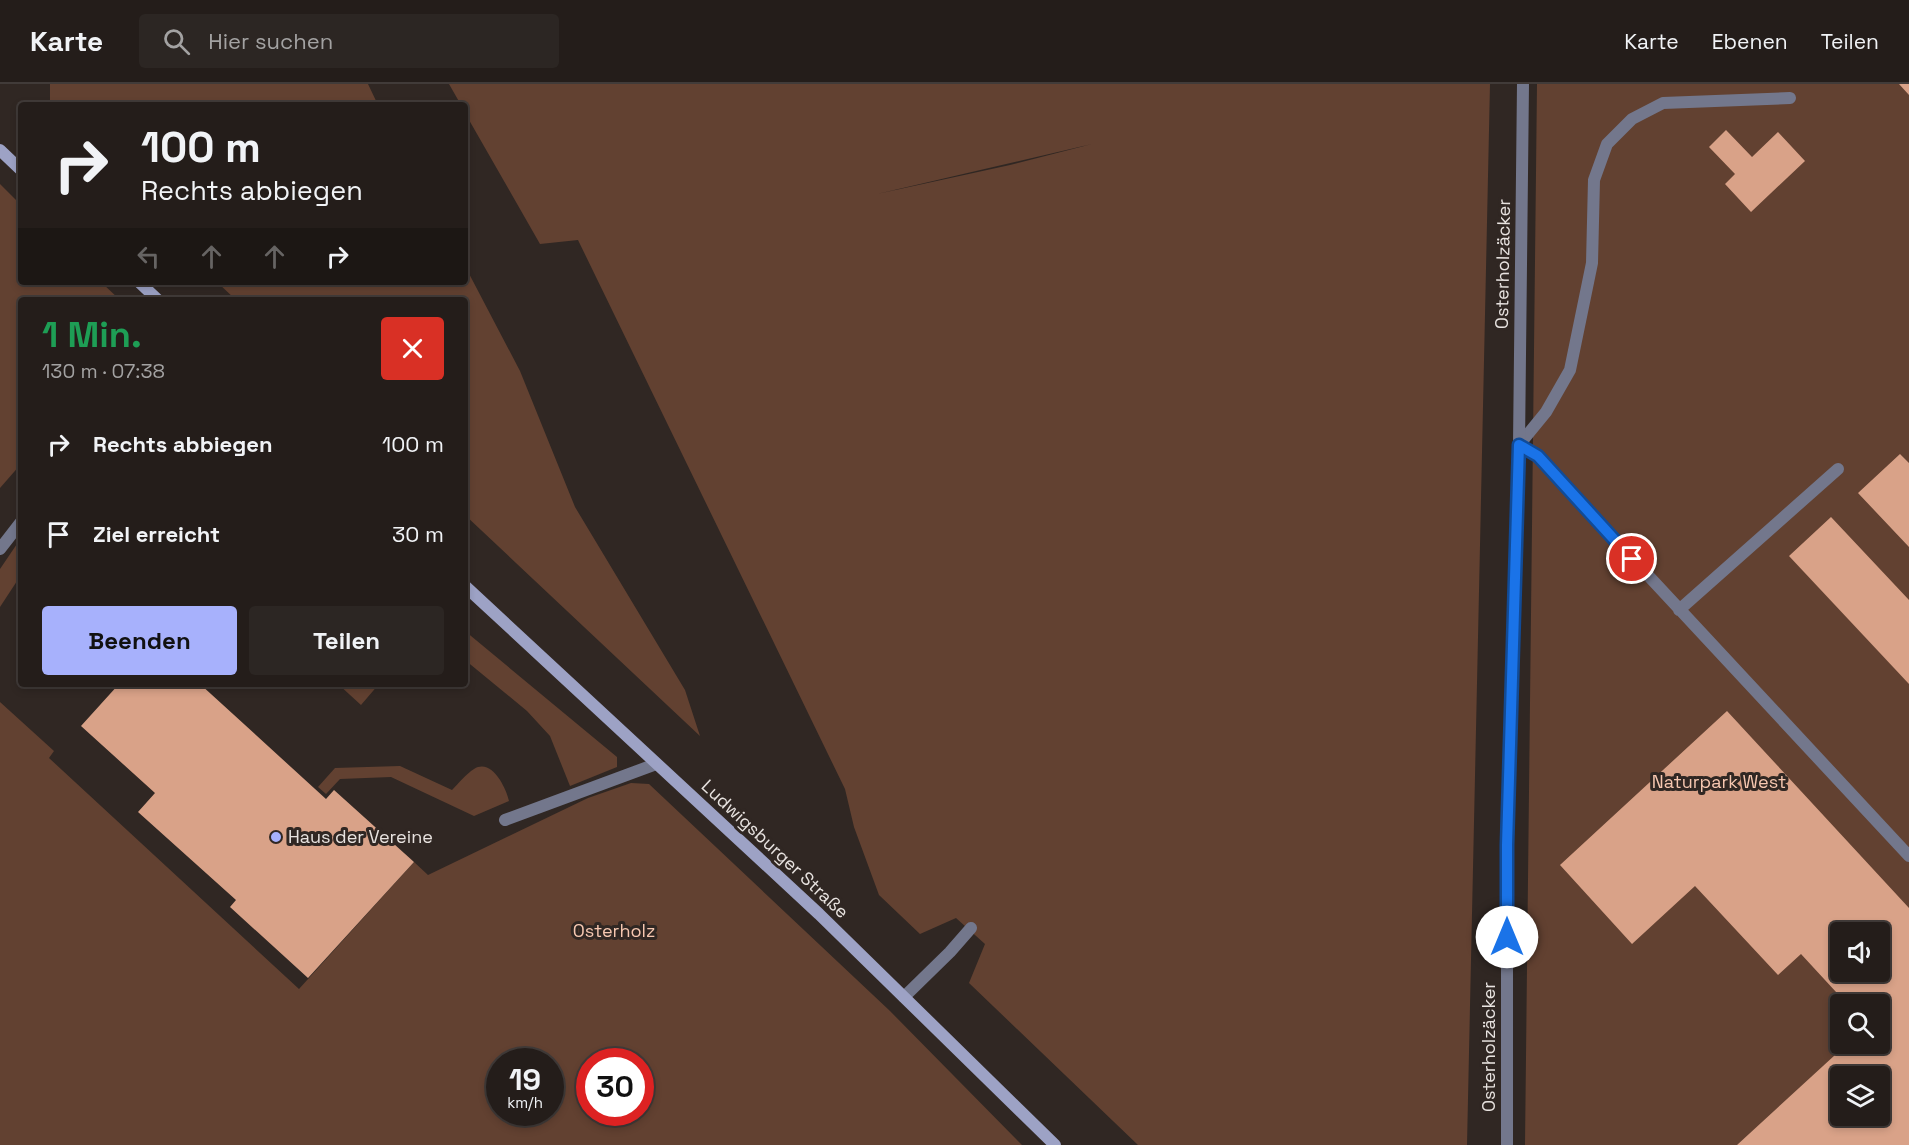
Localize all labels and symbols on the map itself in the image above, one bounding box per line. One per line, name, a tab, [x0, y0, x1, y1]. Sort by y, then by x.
street label: Osterholzäcker	[1490, 199, 1515, 329]
pin	[1606, 533, 1657, 584]
park label: Naturpark West	[1652, 770, 1786, 793]
street label: Ludwigsburger Straße	[697, 774, 854, 923]
place label: Haus der Vereine	[288, 825, 433, 848]
marker: Haus der Vereine	[269, 830, 283, 844]
position arrow	[1475, 905, 1539, 969]
park label: Osterholz	[573, 919, 655, 942]
street label: Osterholzäcker	[1477, 982, 1500, 1112]
speed limit sign: 30	[576, 1048, 654, 1126]

